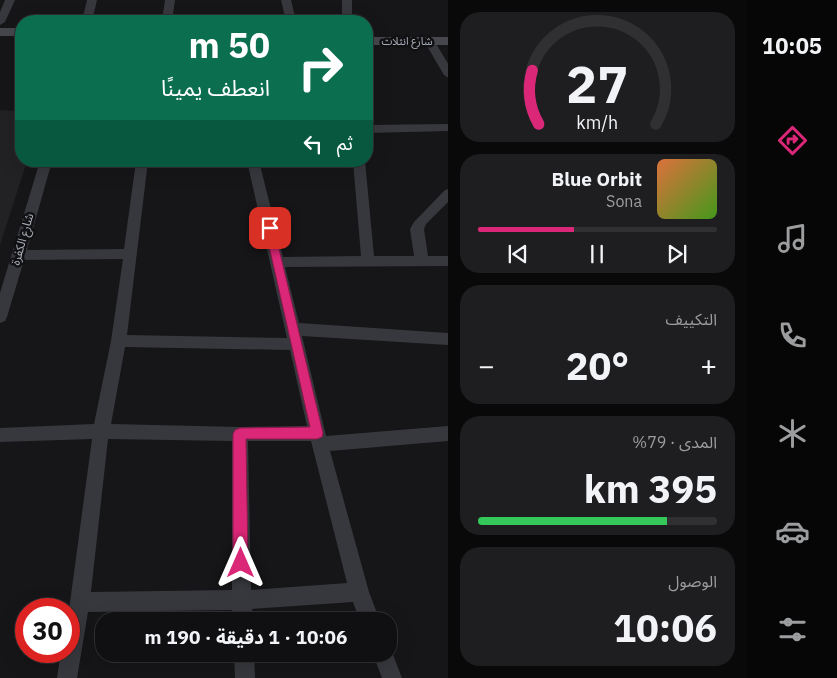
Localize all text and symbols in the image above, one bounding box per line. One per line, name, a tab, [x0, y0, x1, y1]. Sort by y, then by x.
text: 50 m	[188, 22, 270, 68]
text: 10:05	[762, 31, 822, 60]
street label: شارع انثلات	[381, 34, 433, 49]
icon: right	[288, 35, 353, 100]
text: 27	[566, 50, 629, 117]
text: انعطف يمينًا	[161, 73, 270, 102]
text: km/h	[577, 111, 619, 134]
icon: directions	[775, 123, 810, 158]
icon: left	[299, 130, 327, 158]
text: ثم	[337, 131, 353, 155]
text: Blue Orbit	[552, 167, 642, 191]
text: Sona	[606, 191, 642, 211]
pin	[249, 207, 291, 249]
street label: شارع الكفرة	[7, 211, 38, 267]
icon: arrive	[256, 214, 284, 242]
icon: music	[775, 221, 810, 256]
icon: previous	[504, 240, 532, 268]
icon: pause	[583, 240, 611, 268]
icon: next	[663, 240, 691, 268]
text: التكييف	[665, 309, 717, 329]
icon: phone	[775, 318, 810, 353]
text: 20°	[566, 341, 629, 390]
text: −	[478, 347, 495, 384]
text: +	[700, 347, 717, 384]
icon: climate	[775, 416, 810, 451]
text: المدى · 79%	[632, 432, 717, 452]
text: 395 km	[584, 464, 717, 513]
icon: car	[775, 514, 810, 549]
position arrow	[214, 536, 266, 588]
text: الوصول	[668, 571, 717, 591]
speed limit sign: 30	[15, 598, 80, 663]
text: 10:06	[613, 603, 717, 652]
icon: filters	[775, 612, 810, 647]
text: 10:06 · 1 دقيقة · 190 m	[145, 625, 347, 649]

